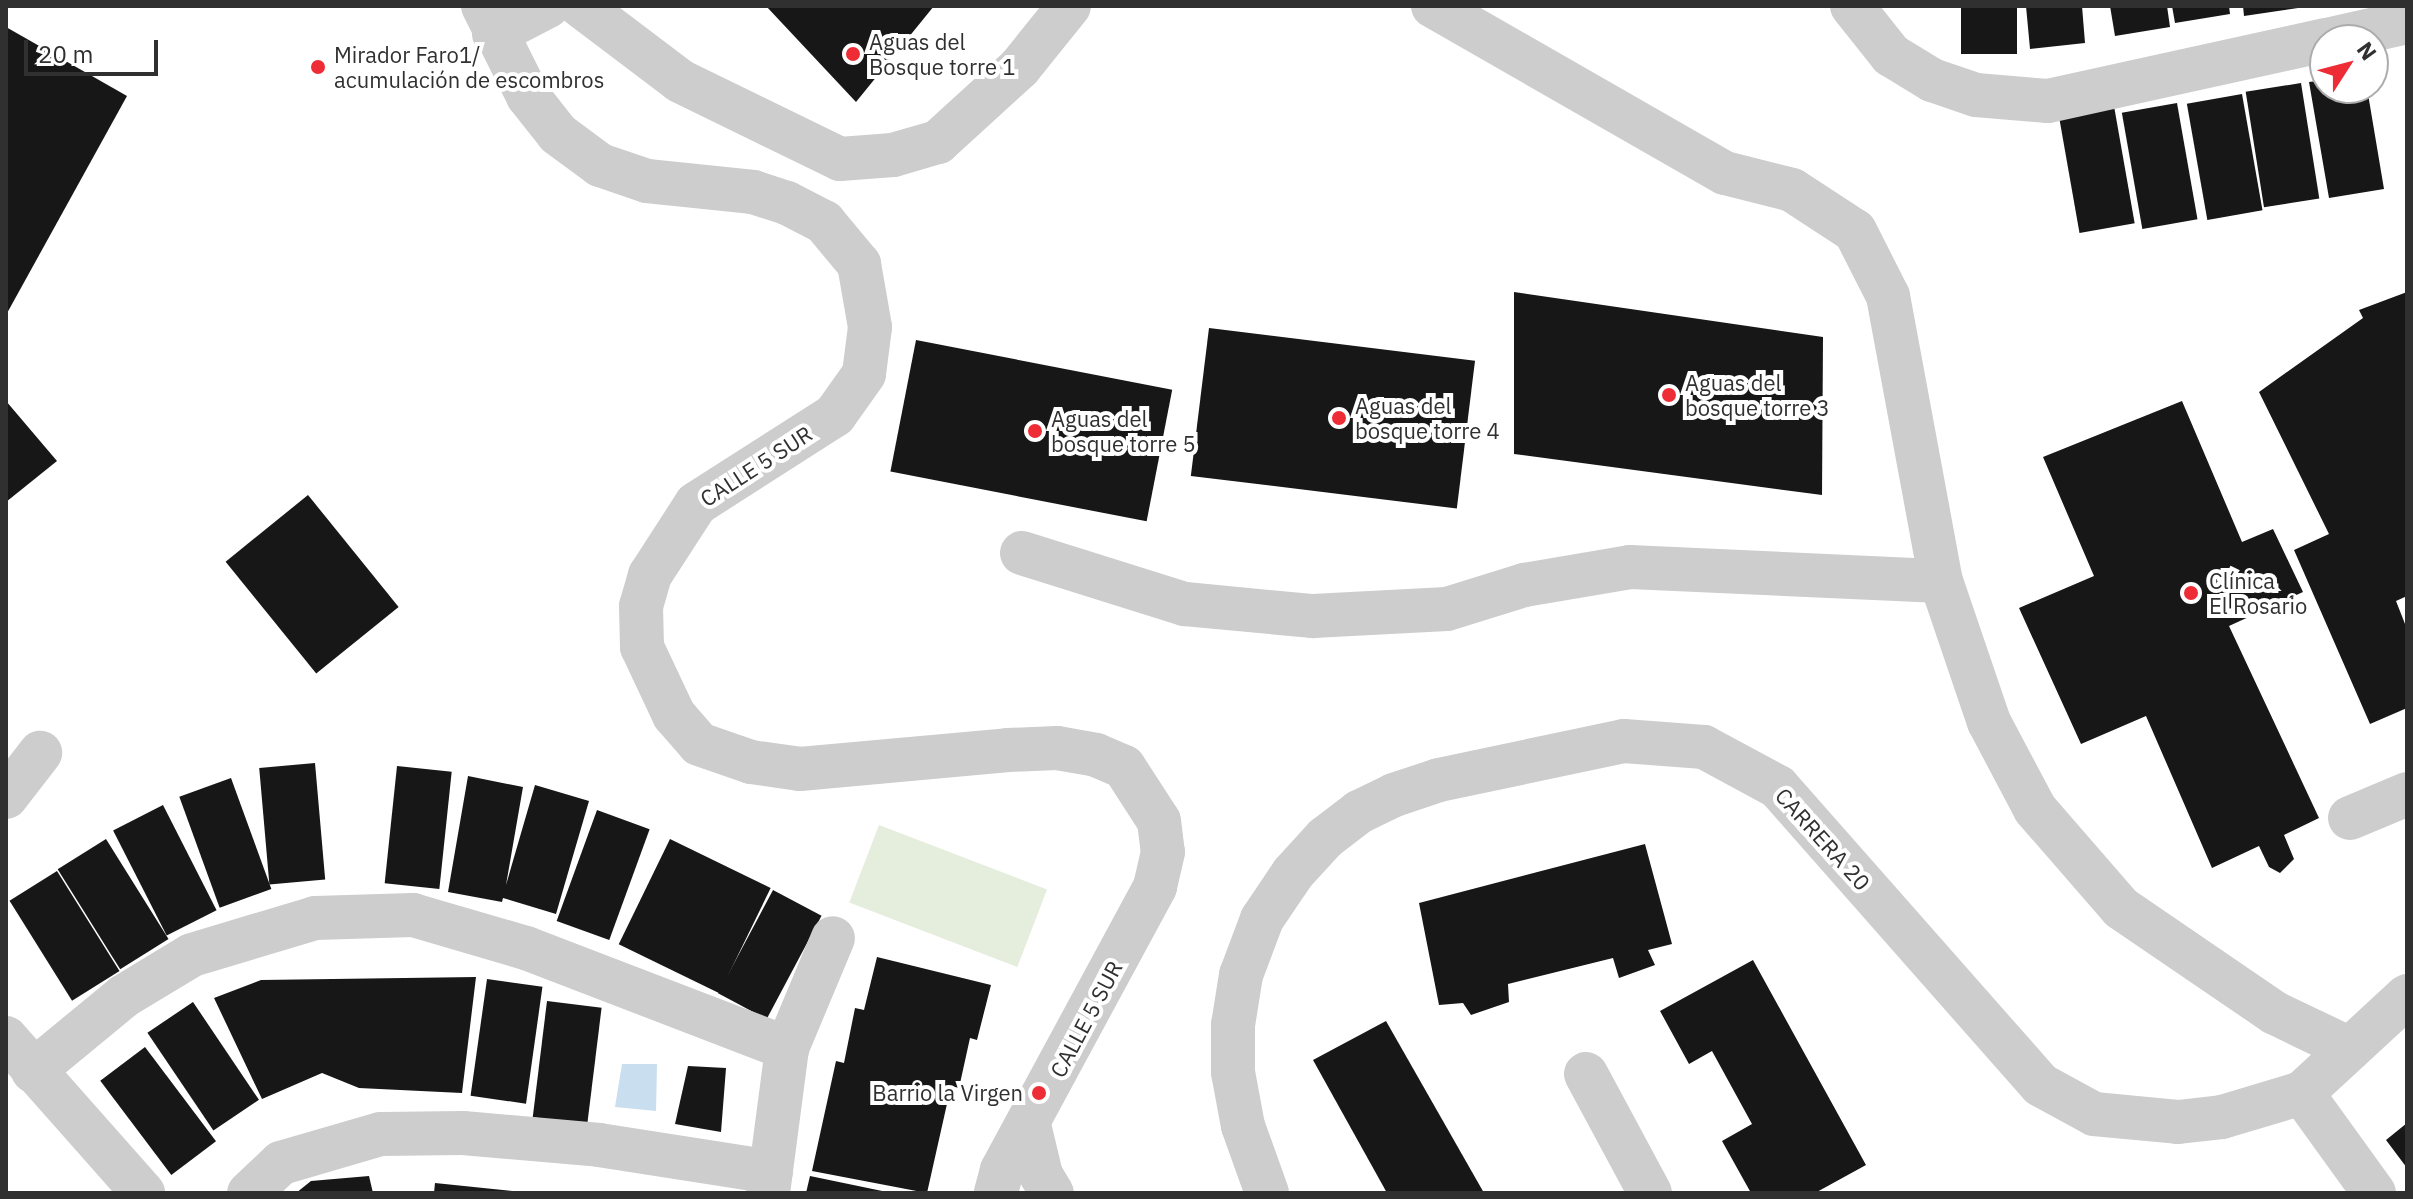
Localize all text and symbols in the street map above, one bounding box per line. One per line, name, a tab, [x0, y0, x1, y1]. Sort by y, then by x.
scale bar	[28, 24, 162, 74]
north arrow	[2309, 24, 2389, 104]
place label: Aguas del Bosque torre 1	[869, 28, 1015, 80]
text: N	[2351, 36, 2384, 66]
text: 20 m	[38, 38, 93, 70]
place label: Mirador Faro1/ acumulación de escombros	[334, 41, 604, 92]
marker: Aguas del Bosque torre 1	[844, 45, 862, 63]
marker: Mirador Faro1/ acumulación de escombros	[309, 58, 327, 76]
place label: Aguas del bosque torre 3	[1685, 369, 1830, 420]
marker: Aguas del bosque torre 3	[1660, 386, 1678, 404]
place label: Aguas del bosque torre 4	[1355, 392, 1500, 444]
place label: Aguas del bosque torre 5	[1051, 405, 1196, 456]
marker: Aguas del bosque torre 4	[1330, 409, 1348, 427]
street label: CALLE 5 SUR	[695, 420, 817, 512]
marker: Aguas del bosque torre 5	[1026, 422, 1044, 440]
place label: Clínica El Rosario	[2209, 567, 2307, 618]
marker: Clínica El Rosario	[2180, 582, 2202, 604]
street label: CARRERA 20	[1770, 782, 1876, 896]
street label: CALLE 5 SUR	[1044, 956, 1128, 1082]
place label: Barrio la Virgen	[872, 1080, 1023, 1106]
marker: Barrio la Virgen	[1030, 1084, 1048, 1102]

